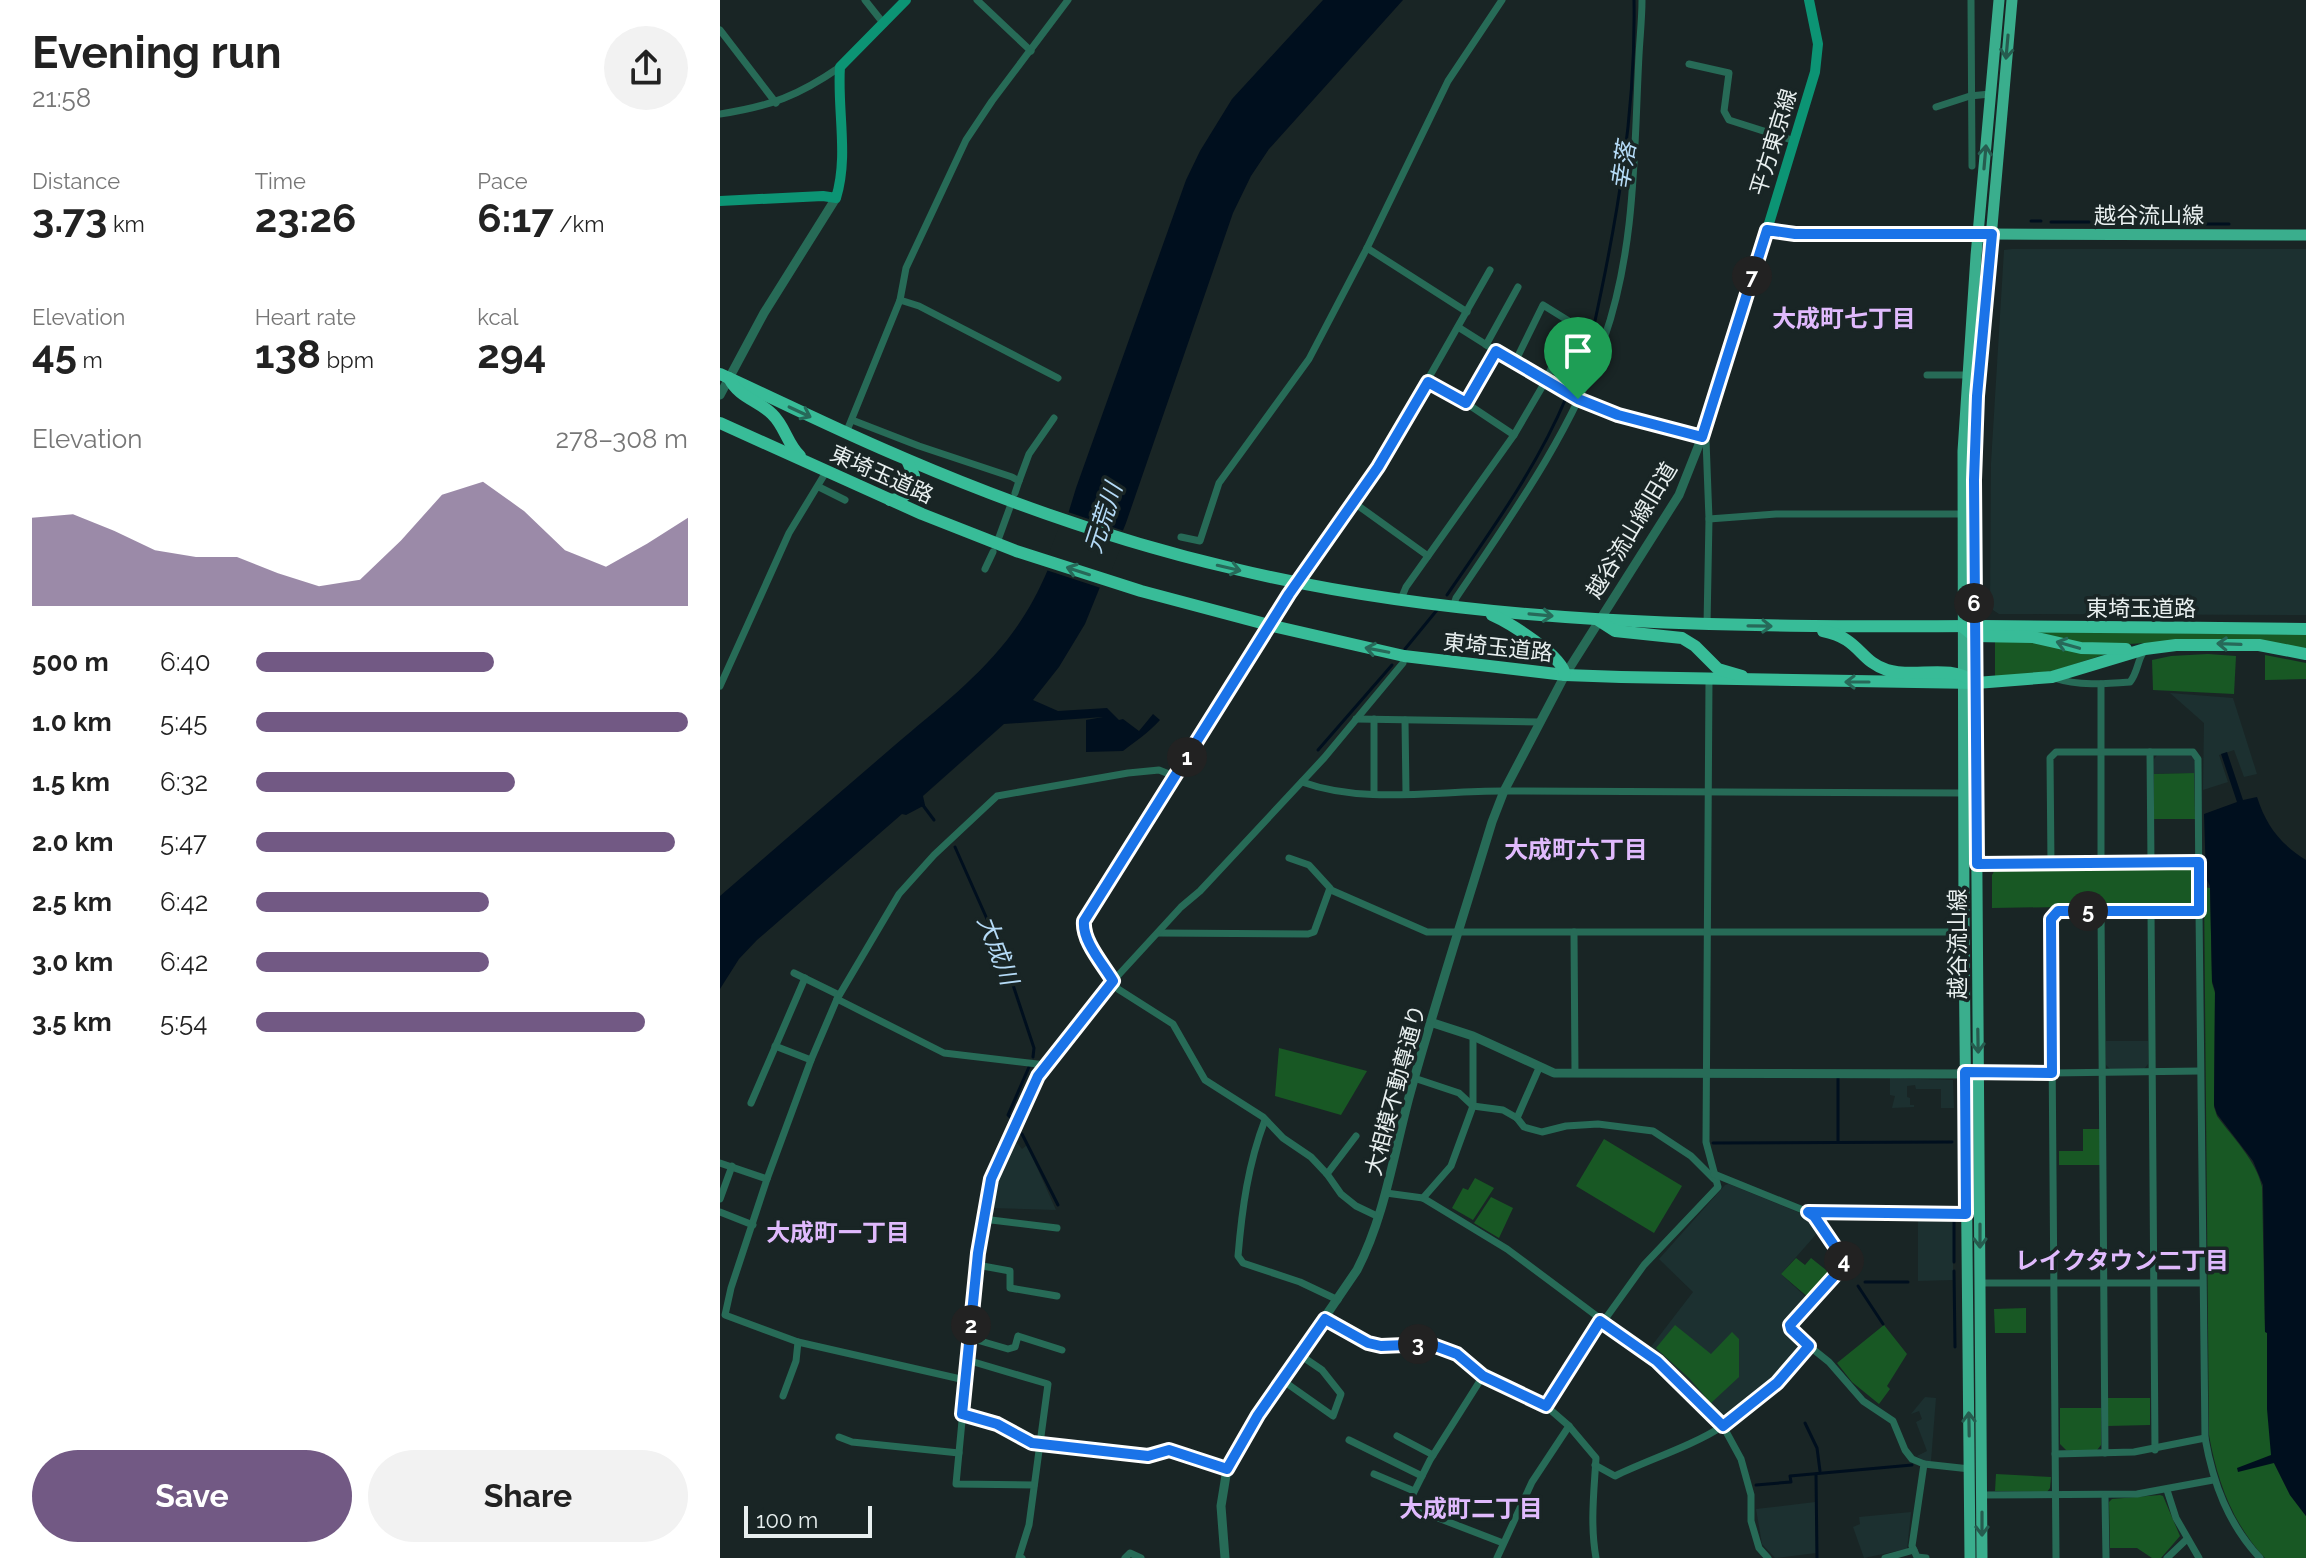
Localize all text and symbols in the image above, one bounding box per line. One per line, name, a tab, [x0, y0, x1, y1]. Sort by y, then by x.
button: share	[604, 26, 688, 110]
text: Evening run	[32, 27, 281, 78]
one-way arrow	[2000, 33, 2015, 60]
text: 21:58	[32, 83, 91, 113]
street label: 平方東京線	[1744, 86, 1802, 198]
water label: 幸落	[1605, 136, 1642, 192]
one-way arrow	[1978, 144, 1993, 171]
text: Distance	[32, 168, 120, 194]
text: Time	[255, 168, 306, 194]
text: Pace	[477, 168, 528, 194]
text: 3.73	[32, 194, 107, 241]
text: 23:26	[255, 194, 356, 241]
text: 6:17	[477, 194, 554, 241]
street label: 越谷流山線	[2094, 202, 2204, 228]
text: km	[107, 211, 145, 237]
text: /km	[554, 211, 604, 237]
pin: 7	[1732, 256, 1772, 296]
text: 7	[1746, 263, 1758, 289]
text: Elevation	[32, 304, 125, 330]
text: Heart rate	[255, 304, 356, 330]
text: kcal	[477, 304, 518, 330]
district label: 大成町七丁目	[1772, 304, 1916, 333]
pin	[1544, 317, 1612, 399]
icon: arrive	[1556, 329, 1600, 373]
text: 45	[32, 330, 77, 377]
text: 138	[255, 330, 321, 377]
text: 294	[477, 330, 546, 377]
text: m	[77, 347, 103, 373]
text: bpm	[321, 347, 374, 373]
one-way arrow	[787, 405, 811, 420]
text: Elevation	[32, 424, 142, 454]
text: 278–308 m	[555, 424, 688, 454]
street label: 東埼玉道路	[826, 440, 938, 508]
street label: 越谷流山線旧道	[1580, 457, 1682, 603]
water label: 元荒川	[1078, 476, 1129, 557]
one-way arrow	[1216, 561, 1241, 576]
one-way arrow	[1066, 563, 1091, 578]
pin: 6	[1954, 583, 1994, 623]
text: 6	[1967, 590, 1981, 616]
street label: 東埼玉道路	[2086, 595, 2196, 621]
one-way arrow	[1527, 608, 1554, 623]
one-way arrow	[1746, 618, 1773, 633]
street label: 東埼玉道路	[1442, 628, 1554, 666]
one-way arrow	[2055, 636, 2081, 651]
one-way arrow	[2216, 636, 2243, 651]
one-way arrow	[1365, 642, 1390, 657]
text: 500 m	[32, 647, 109, 677]
text: 6:40	[160, 647, 211, 677]
one-way arrow	[1844, 674, 1871, 690]
text: 1.0 km	[32, 707, 112, 737]
text: 5:45	[160, 707, 207, 737]
pin: 1	[1167, 737, 1207, 777]
text: 1	[1182, 744, 1192, 770]
text: 1.5 km	[32, 767, 110, 797]
text: 6:32	[160, 767, 208, 797]
text: 2.0 km	[32, 827, 113, 857]
text: 5:47	[160, 827, 207, 857]
district label: 大成町六丁目	[1504, 835, 1648, 864]
text: 2.5 km	[32, 887, 112, 917]
text: 6:42	[160, 887, 208, 917]
street label: 越谷流山線	[1944, 889, 1970, 999]
pin: 5	[2068, 891, 2108, 931]
text: 5	[2082, 898, 2094, 924]
water label: 大成川	[972, 911, 1026, 992]
text: 3.0 km	[32, 947, 113, 977]
text: 6:42	[160, 947, 208, 977]
street label: 大相模不動尊通り	[1360, 1002, 1430, 1178]
text: 3.5 km	[32, 1007, 112, 1037]
text: 5:54	[160, 1007, 207, 1037]
one-way arrow	[1971, 1027, 1986, 1054]
district label: 大成町一丁目	[766, 1218, 910, 1247]
one-way arrow	[1972, 1222, 1988, 1249]
pin: 4	[1824, 1241, 1864, 1281]
district label: レイクタウン二丁目	[2015, 1246, 2229, 1275]
text: 4	[1838, 1248, 1850, 1274]
pin: 2	[951, 1305, 991, 1345]
text: 2	[965, 1312, 977, 1338]
pin: 3	[1398, 1324, 1438, 1364]
text: 3	[1412, 1331, 1424, 1357]
one-way arrow	[1962, 1411, 1977, 1438]
button: Save	[32, 1450, 352, 1542]
button: Share	[368, 1450, 688, 1542]
district label: 大成町二丁目	[1399, 1494, 1543, 1523]
scale bar	[744, 1502, 872, 1538]
text: 100 m	[756, 1507, 818, 1533]
one-way arrow	[1974, 1510, 1990, 1537]

